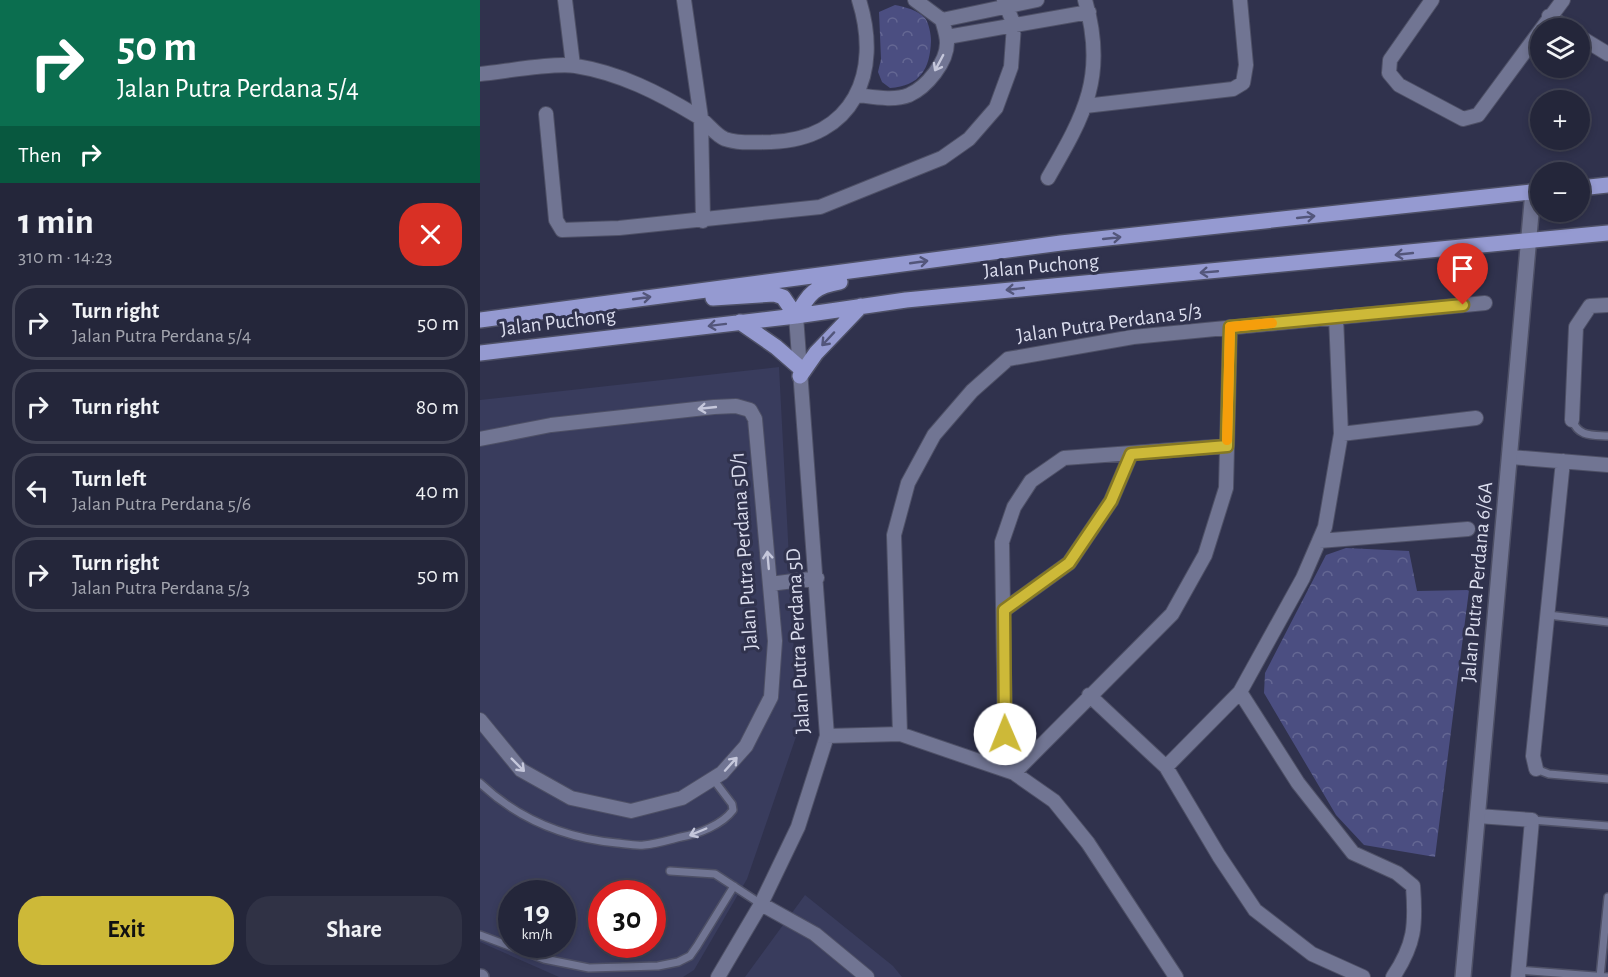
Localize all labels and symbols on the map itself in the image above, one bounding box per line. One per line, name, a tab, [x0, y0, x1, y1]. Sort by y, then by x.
one-way arrow	[933, 54, 945, 71]
one-way arrow	[1296, 211, 1315, 222]
one-way arrow	[1102, 232, 1122, 243]
pin	[1437, 243, 1488, 305]
one-way arrow	[1394, 249, 1414, 260]
street label: Jalan Puchong	[982, 250, 1101, 282]
one-way arrow	[908, 257, 928, 268]
one-way arrow	[1200, 267, 1220, 278]
one-way arrow	[1006, 284, 1026, 295]
one-way arrow	[632, 293, 651, 304]
street label: Jalan Putra Perdana 5/3	[1015, 300, 1203, 346]
street label: Jalan Puchong	[499, 304, 618, 340]
one-way arrow	[708, 320, 728, 331]
one-way arrow	[822, 331, 836, 346]
one-way arrow	[698, 402, 718, 413]
street label: Jalan Putra Perdana 5D/1	[727, 451, 761, 651]
street label: Jalan Putra Perdana 6/6A	[1458, 481, 1496, 683]
street label: Jalan Putra Perdana 5D	[783, 548, 813, 734]
one-way arrow	[762, 550, 773, 570]
position arrow	[973, 702, 1037, 766]
one-way arrow	[724, 756, 738, 771]
one-way arrow	[510, 758, 525, 772]
one-way arrow	[689, 827, 708, 838]
speed limit sign: 30	[588, 880, 666, 958]

